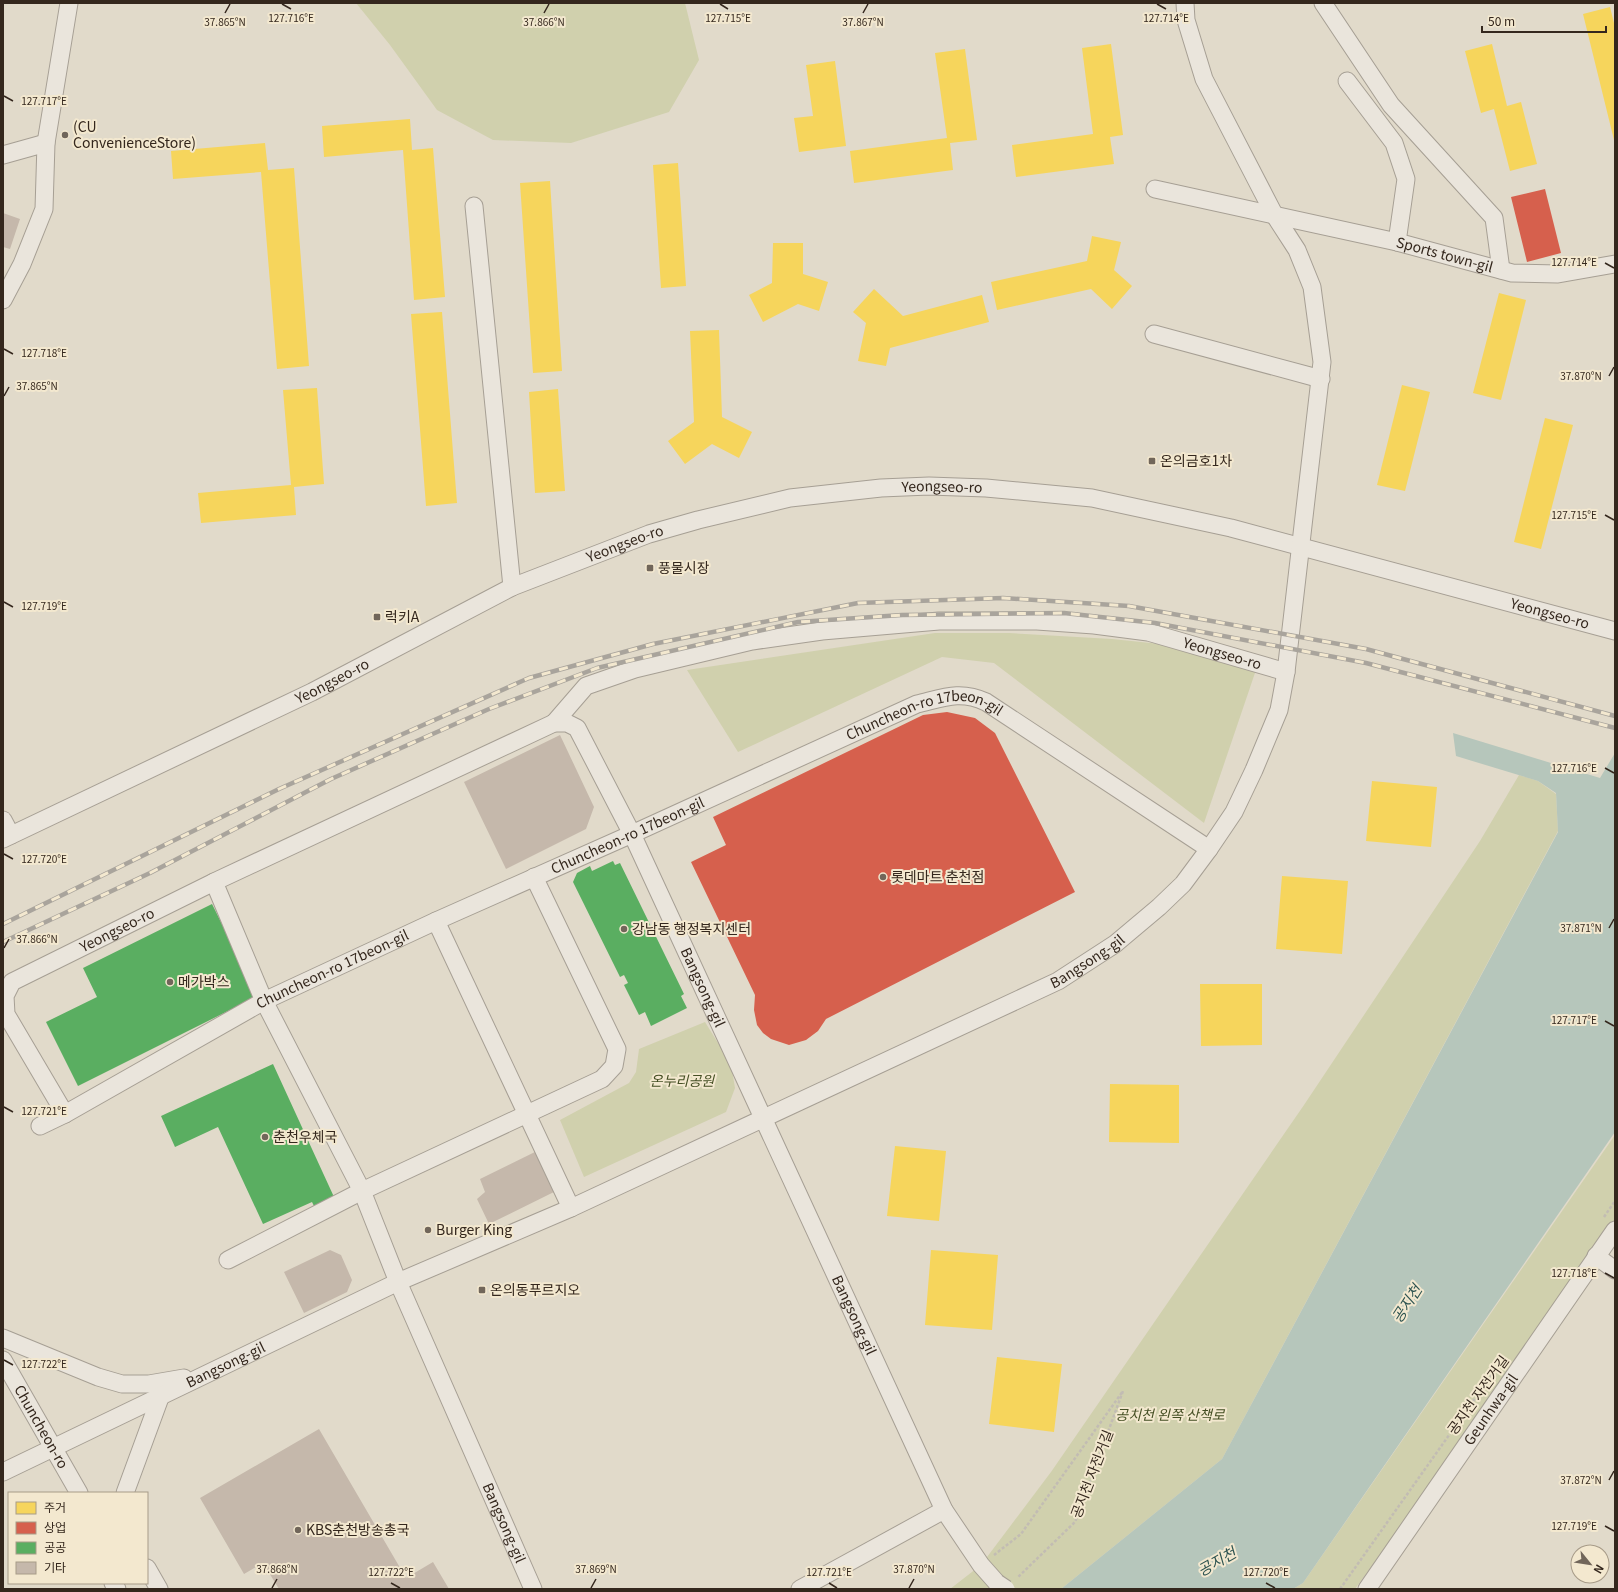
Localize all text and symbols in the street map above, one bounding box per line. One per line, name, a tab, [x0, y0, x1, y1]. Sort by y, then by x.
scale bar	[1482, 8, 1606, 34]
text: 127.716°E	[268, 10, 314, 25]
text: 127.715°E	[705, 10, 751, 25]
text: 127.714°E	[1143, 10, 1189, 25]
text: 50 m	[1488, 12, 1515, 29]
text: 37.865°N	[204, 14, 246, 29]
text: 37.866°N	[523, 14, 565, 29]
text: 37.867°N	[842, 14, 884, 29]
text: 127.717°E	[21, 93, 67, 108]
place label: (CU ConvenienceStore)	[73, 116, 196, 152]
marker: (CU ConvenienceStore)	[60, 130, 70, 140]
street label: Sports town-gil	[1394, 231, 1496, 276]
text: 127.714°E	[1551, 254, 1597, 269]
text: 127.718°E	[21, 345, 67, 360]
text: 37.870°N	[1560, 368, 1602, 383]
text: 37.865°N	[16, 378, 58, 393]
place label: 온의금호1차	[1160, 450, 1232, 470]
marker: 온의금호1차	[1147, 456, 1157, 466]
street label: Yeongseo-ro	[900, 475, 983, 497]
text: 127.715°E	[1551, 507, 1597, 522]
street label: Yeongseo-ro	[582, 519, 665, 567]
place label: 풍물시장	[658, 557, 710, 577]
marker: 풍물시장	[645, 563, 655, 573]
street label: Yeongseo-ro	[1508, 592, 1592, 633]
text: 127.719°E	[21, 598, 67, 613]
place label: 럭키A	[385, 606, 420, 626]
marker: 럭키A	[372, 612, 382, 622]
street label: Yeongseo-ro	[1180, 631, 1264, 673]
street label: Yeongseo-ro	[290, 653, 372, 708]
street label: Chuncheon-ro 17beon-gil	[842, 685, 1007, 744]
text: 127.716°E	[1551, 760, 1597, 775]
street label: Chuncheon-ro 17beon-gil	[547, 791, 707, 878]
text: 127.720°E	[21, 851, 67, 866]
place label: 롯데마트 춘천점	[891, 866, 984, 886]
marker: 롯데마트 춘천점	[878, 872, 888, 882]
street label: Yeongseo-ro	[75, 902, 157, 956]
place label: 강남동 행정복지센터	[632, 918, 751, 938]
text: 37.871°N	[1560, 920, 1602, 935]
street label: Chuncheon-ro 17beon-gil	[252, 924, 412, 1013]
marker: 강남동 행정복지센터	[619, 924, 629, 934]
street label: Bangsong-gil	[1046, 929, 1129, 992]
text: 37.866°N	[16, 931, 58, 946]
street label: Bangsong-gil	[677, 944, 731, 1030]
place label: 메가박스	[178, 971, 230, 991]
marker: 메가박스	[165, 977, 175, 987]
text: 127.717°E	[1551, 1012, 1597, 1027]
park label: 온누리공원	[650, 1070, 715, 1090]
text: 127.721°E	[21, 1103, 67, 1118]
place label: 춘천우체국	[273, 1126, 338, 1146]
marker: 춘천우체국	[260, 1132, 270, 1142]
place label: Burger King	[436, 1219, 512, 1239]
marker: Burger King	[423, 1225, 433, 1235]
text: 127.718°E	[1551, 1265, 1597, 1280]
street label: Bangsong-gil	[828, 1272, 882, 1358]
water label: 공지천	[1386, 1278, 1427, 1326]
place label: 온의동푸르지오	[490, 1279, 580, 1299]
marker: 온의동푸르지오	[477, 1285, 487, 1295]
street label: Bangsong-gil	[182, 1336, 268, 1392]
street label: 공지천 자전거길	[1442, 1351, 1513, 1438]
text: 127.722°E	[21, 1356, 67, 1371]
street label: Geunhwa-gil	[1458, 1369, 1522, 1449]
street label: Chuncheon-ro	[10, 1381, 74, 1472]
park label: 공치천 왼쪽 산책로	[1115, 1404, 1226, 1424]
street label: 공지천 자전거길	[1065, 1427, 1117, 1521]
text: 37.872°N	[1560, 1472, 1602, 1487]
street label: Bangsong-gil	[478, 1479, 531, 1566]
legend	[8, 1492, 148, 1584]
text: 주거	[44, 1498, 66, 1515]
text: 상업	[44, 1518, 66, 1535]
text: 127.719°E	[1551, 1518, 1597, 1533]
place label: KBS춘천방송총국	[306, 1519, 410, 1539]
marker: KBS춘천방송총국	[293, 1525, 303, 1535]
text: 공공	[44, 1538, 66, 1555]
water label: 공지천	[1193, 1540, 1241, 1580]
north arrow	[1570, 1544, 1610, 1584]
text: 기타	[44, 1558, 66, 1575]
text: 37.868°N	[256, 1561, 298, 1576]
text: 37.869°N	[575, 1561, 617, 1576]
text: 37.870°N	[893, 1561, 935, 1576]
text: N	[1591, 1562, 1609, 1577]
text: 127.722°E	[368, 1564, 414, 1579]
text: 127.721°E	[806, 1564, 852, 1579]
text: 127.720°E	[1243, 1564, 1289, 1579]

